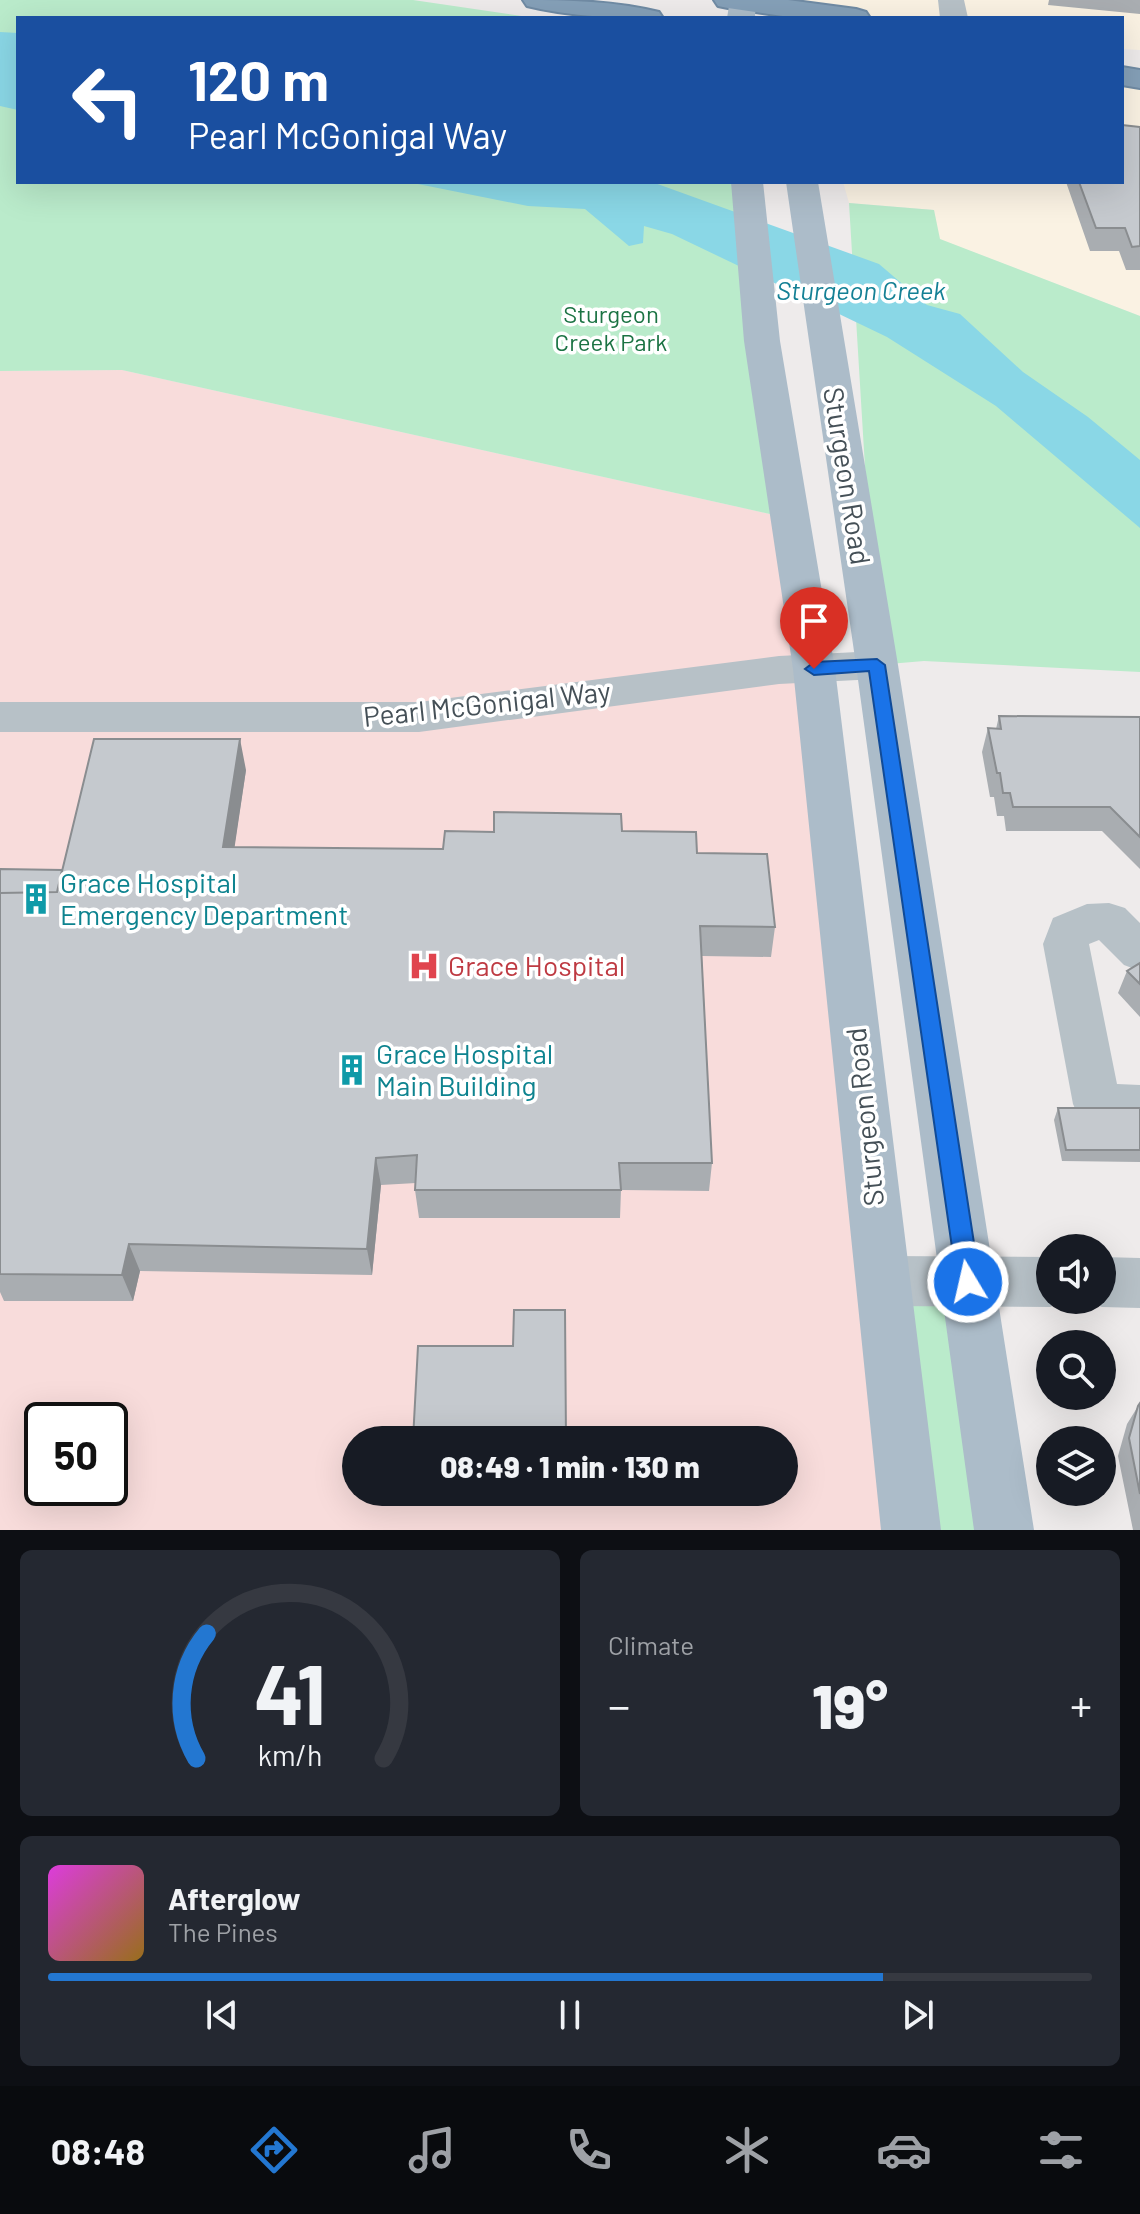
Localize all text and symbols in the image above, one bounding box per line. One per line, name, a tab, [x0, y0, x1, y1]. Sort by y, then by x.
text: 120 m	[188, 45, 329, 112]
icon: left	[56, 48, 160, 152]
text: Pearl McGonigal Way	[188, 113, 507, 156]
water label: Sturgeon Creek	[776, 274, 946, 305]
park label: Sturgeon Creek Park	[555, 299, 667, 356]
street label: Sturgeon Road	[817, 385, 879, 567]
pin	[780, 587, 848, 669]
icon: arrive	[792, 599, 836, 643]
street label: Pearl McGonigal Way	[362, 673, 612, 733]
place label: Grace Hospital Emergency Department	[60, 865, 348, 931]
building icon: Grace Hospital Emergency Department	[19, 882, 53, 916]
place label: Grace Hospital	[448, 948, 625, 982]
hospital icon: Grace Hospital	[407, 949, 441, 983]
street label: Sturgeon Road	[838, 1026, 890, 1208]
place label: Grace Hospital Main Building	[376, 1036, 553, 1102]
building icon: Grace Hospital Main Building	[335, 1053, 369, 1087]
map controls	[1036, 1234, 1116, 1506]
button: sound	[1036, 1234, 1116, 1314]
position arrow	[926, 1240, 1010, 1324]
button: search	[1036, 1330, 1116, 1410]
speed limit sign: 50	[24, 1402, 128, 1506]
button: layers	[1036, 1426, 1116, 1506]
text: 08:49 · 1 min · 130 m	[440, 1448, 700, 1484]
text: Climate	[608, 1629, 694, 1660]
text: 41	[254, 1642, 326, 1742]
text: 19°	[812, 1669, 888, 1741]
text: −	[608, 1678, 630, 1731]
text: +	[1070, 1678, 1092, 1731]
text: km/h	[258, 1737, 322, 1772]
text: Afterglow	[168, 1880, 301, 1916]
text: The Pines	[168, 1916, 278, 1947]
icon: previous	[200, 1993, 244, 2037]
icon: pause	[548, 1993, 592, 2037]
icon: next	[896, 1993, 940, 2037]
icon: directions	[246, 2122, 302, 2178]
icon: music	[404, 2122, 460, 2178]
icon: phone	[561, 2122, 617, 2178]
icon: climate	[719, 2122, 775, 2178]
icon: car	[876, 2122, 932, 2178]
icon: filters	[1033, 2122, 1089, 2178]
text: 08:48	[51, 2129, 145, 2172]

